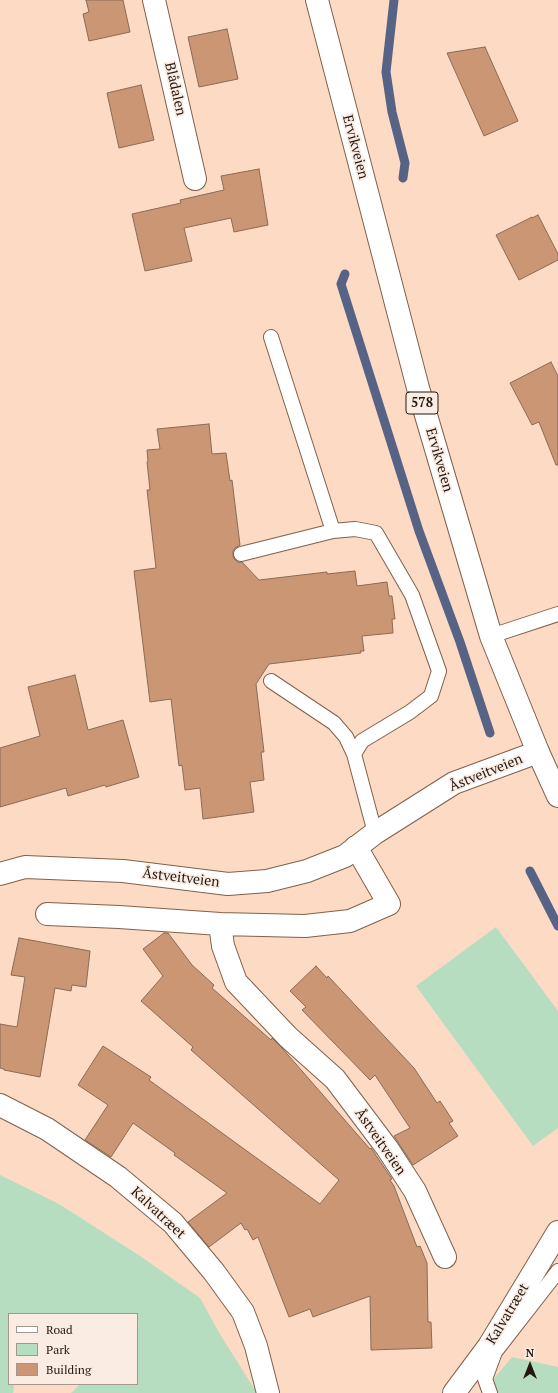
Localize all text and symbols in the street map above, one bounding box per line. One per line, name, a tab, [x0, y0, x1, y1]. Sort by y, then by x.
street label: Blådalen	[161, 61, 189, 117]
street label: Ervikveien	[338, 113, 372, 181]
road number: 578	[406, 392, 438, 414]
street label: Ervikveien	[422, 426, 456, 494]
street label: Åstveitveien	[447, 751, 525, 795]
street label: Åstveitveien	[141, 865, 221, 891]
street label: Åstveitveien	[351, 1105, 409, 1179]
street label: Kalvatræet	[127, 1184, 189, 1242]
street label: Kalvatræet	[483, 1280, 533, 1348]
legend	[8, 1313, 138, 1385]
text: Road	[46, 1322, 73, 1337]
text: Park	[46, 1342, 70, 1357]
north arrow	[510, 1345, 550, 1385]
text: N	[526, 1346, 534, 1360]
text: Building	[46, 1362, 91, 1377]

